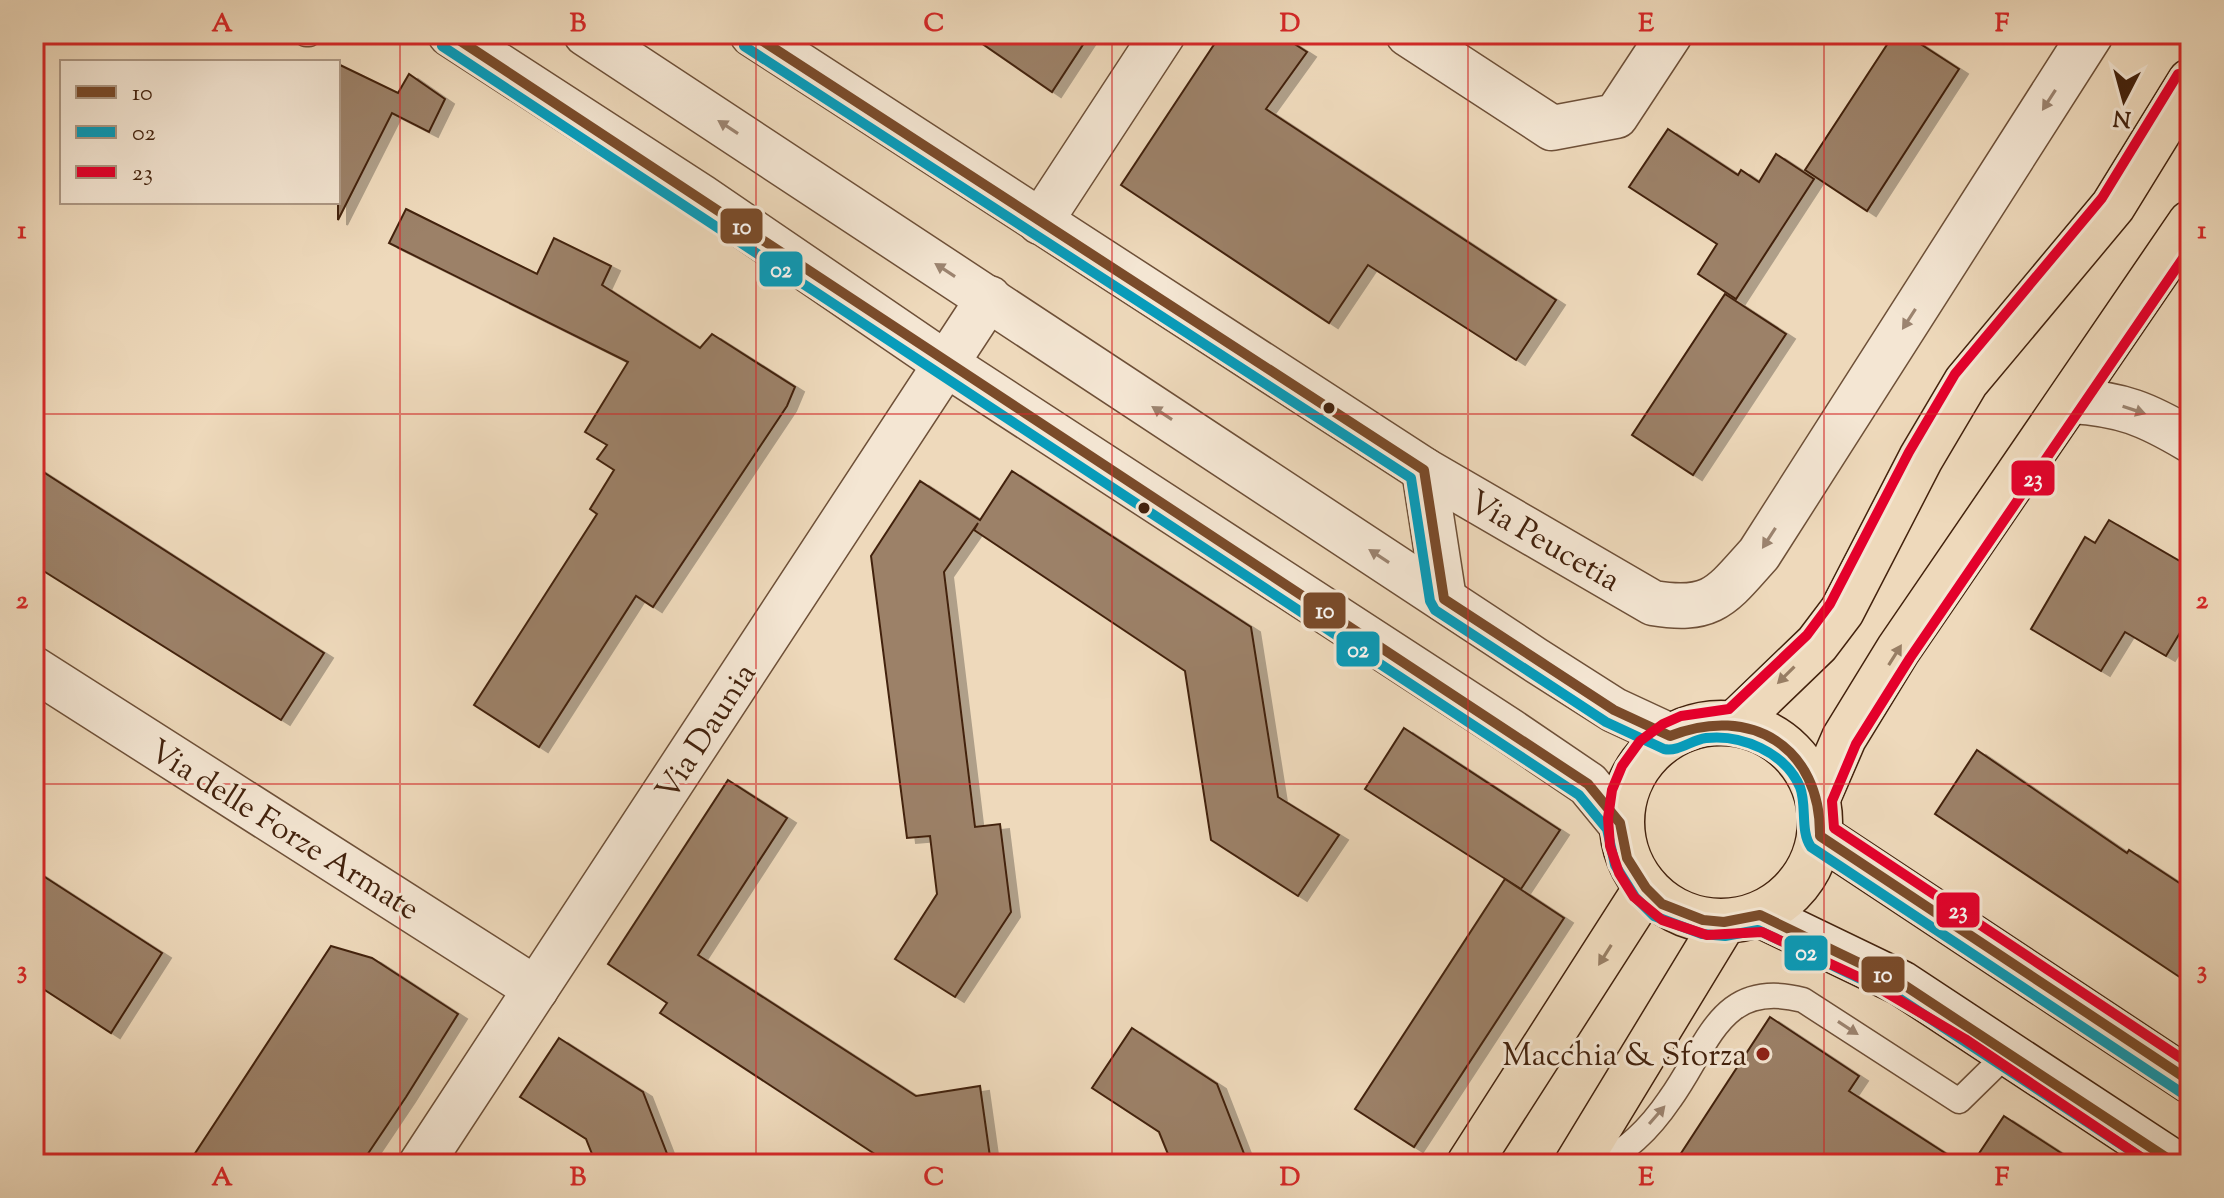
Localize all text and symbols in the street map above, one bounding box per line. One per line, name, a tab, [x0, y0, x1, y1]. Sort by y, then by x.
text: A	[211, 6, 233, 43]
text: B	[570, 6, 587, 43]
text: C	[924, 6, 944, 43]
text: D	[1280, 6, 1300, 43]
text: E	[1638, 6, 1654, 43]
text: F	[1995, 6, 2010, 43]
legend	[60, 60, 340, 204]
north arrow	[2084, 60, 2164, 140]
text: 10	[132, 77, 153, 111]
one-way arrow	[2042, 89, 2057, 110]
text: N	[2111, 100, 2133, 134]
text: 02	[132, 117, 156, 151]
one-way arrow	[717, 120, 738, 135]
text: 23	[132, 157, 153, 191]
line badge: 10	[719, 207, 764, 245]
text: 1	[18, 213, 27, 250]
text: 10	[733, 213, 752, 245]
text: 1	[2198, 213, 2207, 250]
line badge: 02	[758, 250, 804, 288]
text: 02	[770, 256, 793, 288]
one-way arrow	[934, 263, 956, 278]
one-way arrow	[1903, 308, 1917, 330]
unlabelled marker	[1321, 400, 1337, 416]
one-way arrow	[2122, 405, 2146, 417]
one-way arrow	[1151, 406, 1173, 421]
line badge: 23	[2010, 459, 2056, 497]
text: 23	[2023, 465, 2043, 497]
street label: Via Peucetia	[1459, 481, 1628, 605]
unlabelled marker	[1136, 500, 1152, 516]
one-way arrow	[1763, 527, 1777, 549]
one-way arrow	[1369, 549, 1390, 564]
text: 2	[16, 583, 29, 620]
text: 2	[2196, 583, 2209, 620]
line badge: 10	[1302, 591, 1347, 630]
text: 10	[1316, 597, 1335, 629]
line badge: 02	[1335, 630, 1381, 668]
text: 02	[1347, 636, 1370, 668]
one-way arrow	[1887, 645, 1902, 666]
street label: Via Daunia	[646, 655, 769, 810]
one-way arrow	[1777, 665, 1796, 684]
street label: Via delle Forze Armate	[139, 730, 427, 933]
line badge: 23	[1935, 891, 1981, 929]
text: 23	[1948, 897, 1968, 929]
line badge: 02	[1783, 934, 1829, 972]
text: 02	[1795, 939, 1818, 971]
one-way arrow	[1598, 944, 1612, 966]
text: 3	[17, 953, 27, 990]
text: 3	[2197, 953, 2207, 990]
line badge: 10	[1860, 955, 1906, 994]
text: 10	[1874, 961, 1893, 993]
one-way arrow	[1838, 1020, 1859, 1035]
place label: Macchia & Sforza	[1502, 1034, 1747, 1080]
marker: Macchia & Sforza	[1754, 1045, 1772, 1063]
one-way arrow	[1648, 1106, 1665, 1126]
text: A	[211, 1160, 233, 1197]
text: B	[570, 1160, 587, 1197]
text: C	[924, 1160, 944, 1197]
text: D	[1280, 1160, 1300, 1197]
text: E	[1638, 1160, 1654, 1197]
text: F	[1995, 1160, 2010, 1197]

